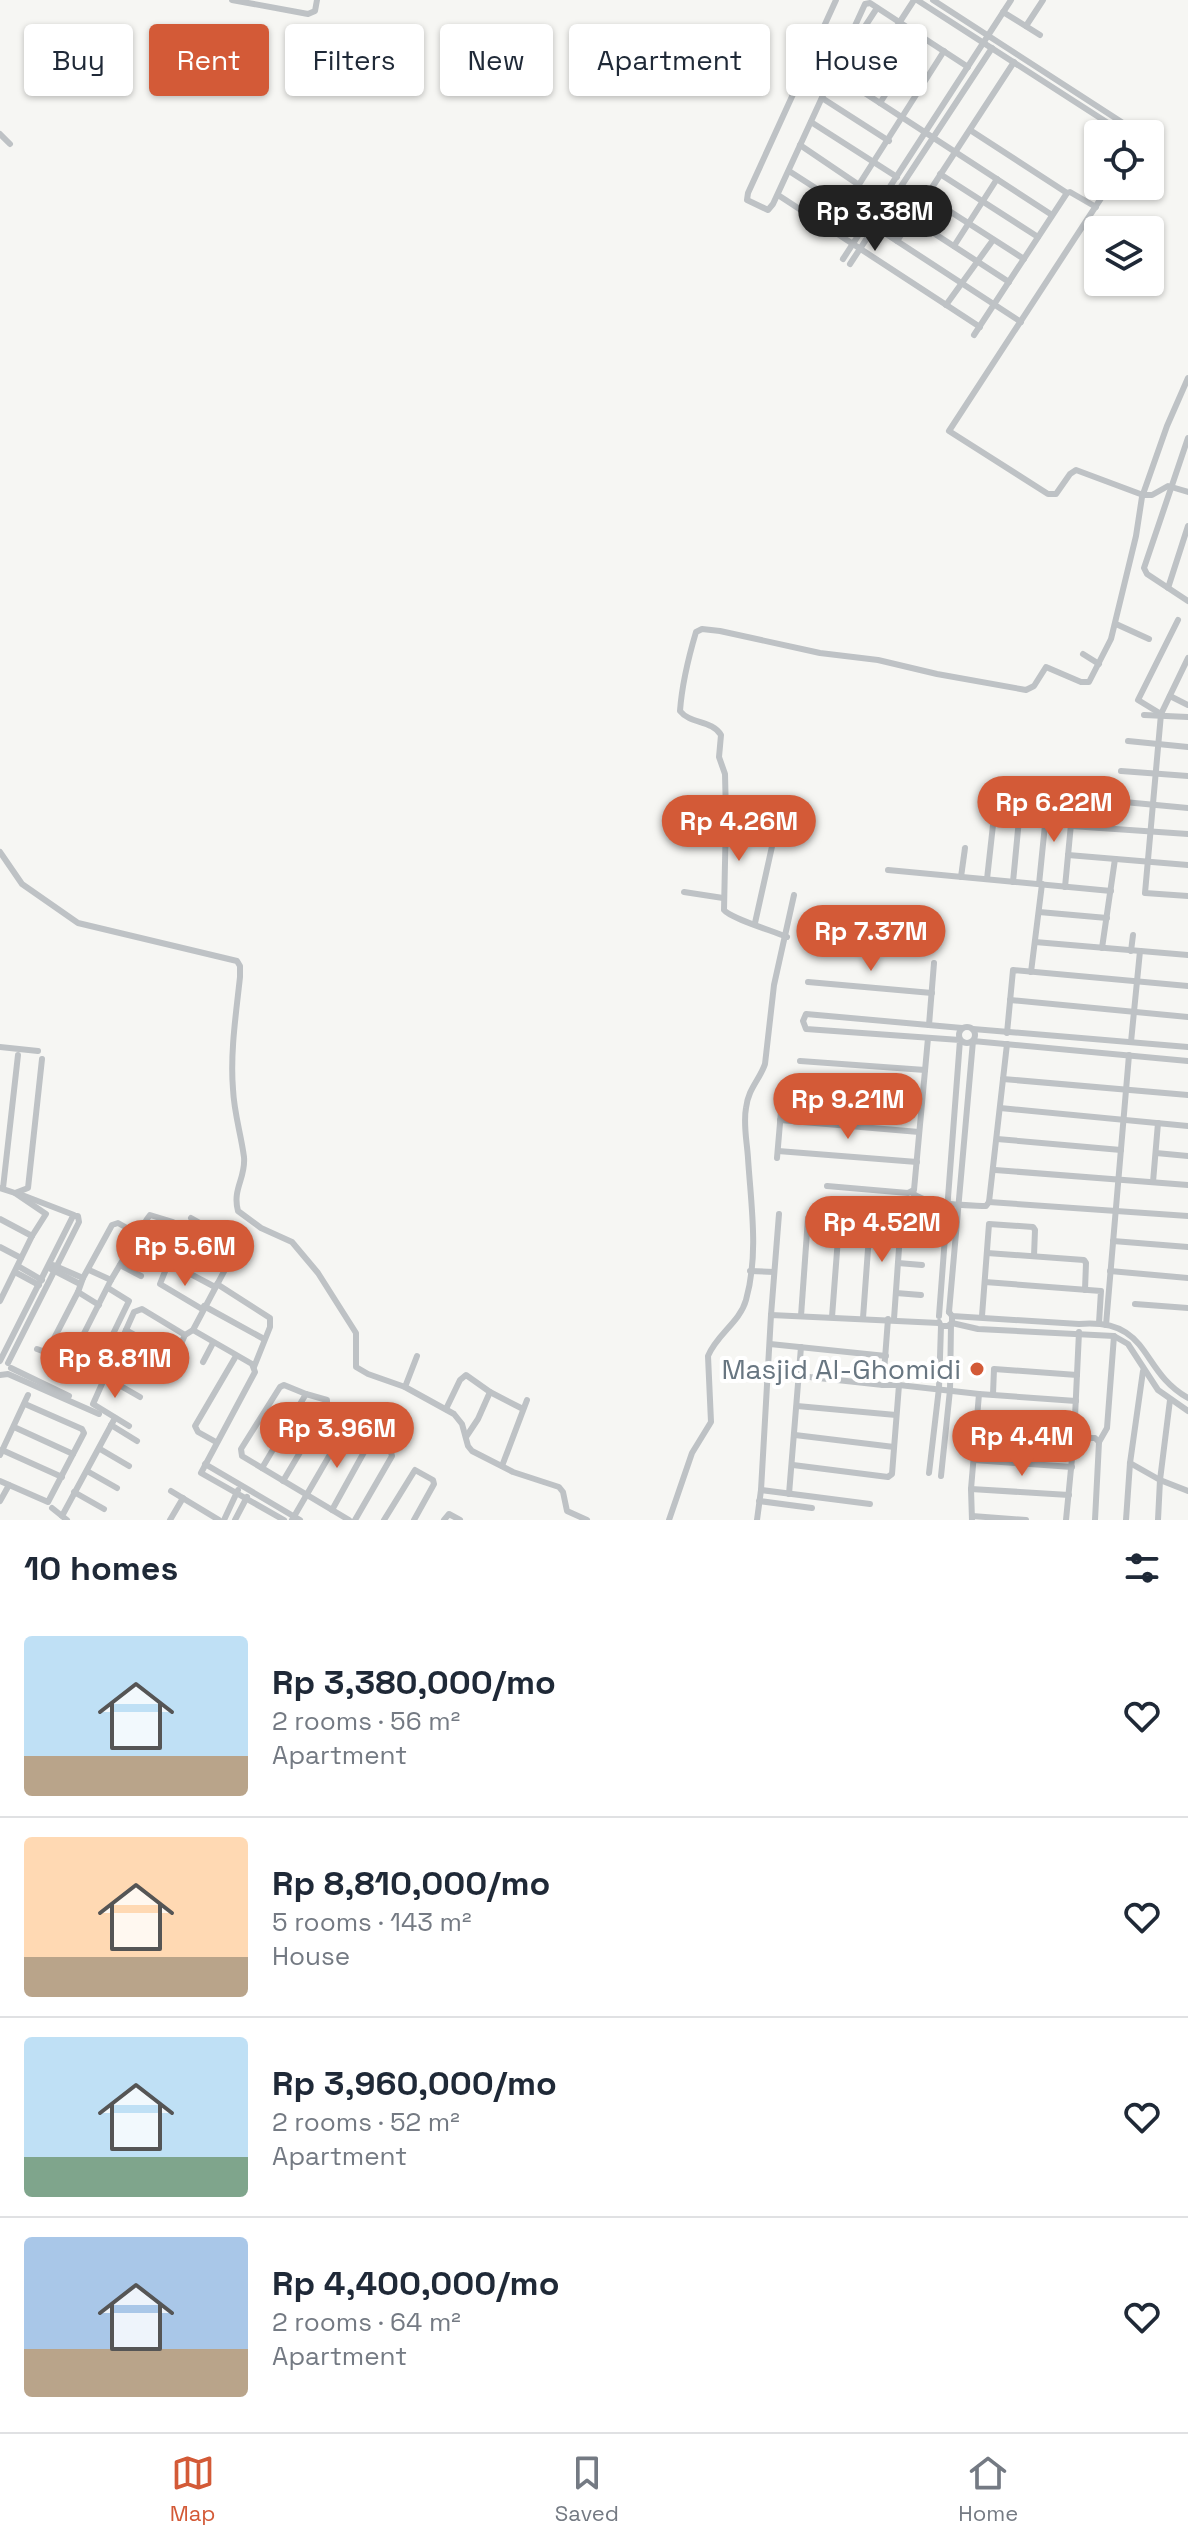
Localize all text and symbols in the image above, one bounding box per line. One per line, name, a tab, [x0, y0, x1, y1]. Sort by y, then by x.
chip: Buy	[24, 24, 133, 96]
chip: Rent	[149, 24, 269, 96]
chip: Filters	[285, 24, 424, 96]
chip: New	[440, 24, 553, 96]
chip: Apartment	[569, 24, 770, 96]
chip: House	[786, 24, 927, 96]
map controls	[1084, 120, 1164, 296]
button: locate	[1084, 120, 1164, 200]
pin: Rp 3.38M	[792, 185, 958, 253]
text: Rp 3.38M	[816, 194, 934, 228]
button: layers	[1084, 216, 1164, 296]
pin: Rp 6.22M	[971, 776, 1137, 844]
text: Rp 6.22M	[995, 785, 1113, 819]
pin: Rp 4.26M	[656, 795, 822, 863]
text: Rp 4.26M	[680, 804, 798, 838]
pin: Rp 7.37M	[788, 905, 954, 973]
text: Rp 7.37M	[814, 914, 928, 948]
pin: Rp 9.21M	[765, 1073, 931, 1141]
text: Rp 9.21M	[791, 1082, 905, 1116]
pin: Rp 4.52M	[799, 1196, 965, 1264]
text: Rp 4.52M	[823, 1205, 941, 1239]
pin: Rp 5.6M	[111, 1220, 259, 1288]
text: Rp 5.6M	[134, 1229, 236, 1263]
pin: Rp 8.81M	[32, 1332, 198, 1400]
text: Rp 8.81M	[58, 1341, 172, 1375]
place label: Masjid Al-Ghomidi	[721, 1351, 961, 1387]
marker: Masjid Al-Ghomidi	[968, 1360, 986, 1378]
pin: Rp 3.96M	[254, 1402, 420, 1470]
pin: Rp 4.4M	[948, 1410, 1096, 1478]
text: Rp 3.96M	[278, 1411, 396, 1445]
text: Rp 4.4M	[970, 1419, 1074, 1453]
icon: filters	[1120, 1546, 1164, 1590]
text: 10 homes	[24, 1547, 178, 1590]
text: Rp 3,380,000/mo	[272, 1661, 556, 1704]
icon: home	[88, 1668, 184, 1764]
icon: heart	[1120, 1694, 1164, 1738]
text: 2 rooms · 56 m²	[272, 1704, 460, 1738]
text: Apartment	[272, 1738, 407, 1772]
text: Rp 8,810,000/mo	[272, 1862, 550, 1905]
icon: home	[88, 1869, 184, 1965]
icon: heart	[1120, 1895, 1164, 1939]
text: 5 rooms · 143 m²	[272, 1905, 471, 1939]
text: House	[272, 1939, 350, 1973]
text: Rp 3,960,000/mo	[272, 2062, 557, 2105]
icon: home	[88, 2069, 184, 2165]
icon: heart	[1120, 2095, 1164, 2139]
text: 2 rooms · 52 m²	[272, 2105, 460, 2139]
text: Apartment	[272, 2139, 407, 2173]
text: Rp 4,400,000/mo	[272, 2262, 559, 2305]
icon: home	[88, 2269, 184, 2365]
icon: heart	[1120, 2295, 1164, 2339]
text: 2 rooms · 64 m²	[272, 2305, 461, 2339]
text: Apartment	[272, 2339, 407, 2373]
tab: Map	[170, 2451, 216, 2527]
tab: Saved	[555, 2451, 619, 2527]
tab: Home	[958, 2451, 1018, 2527]

